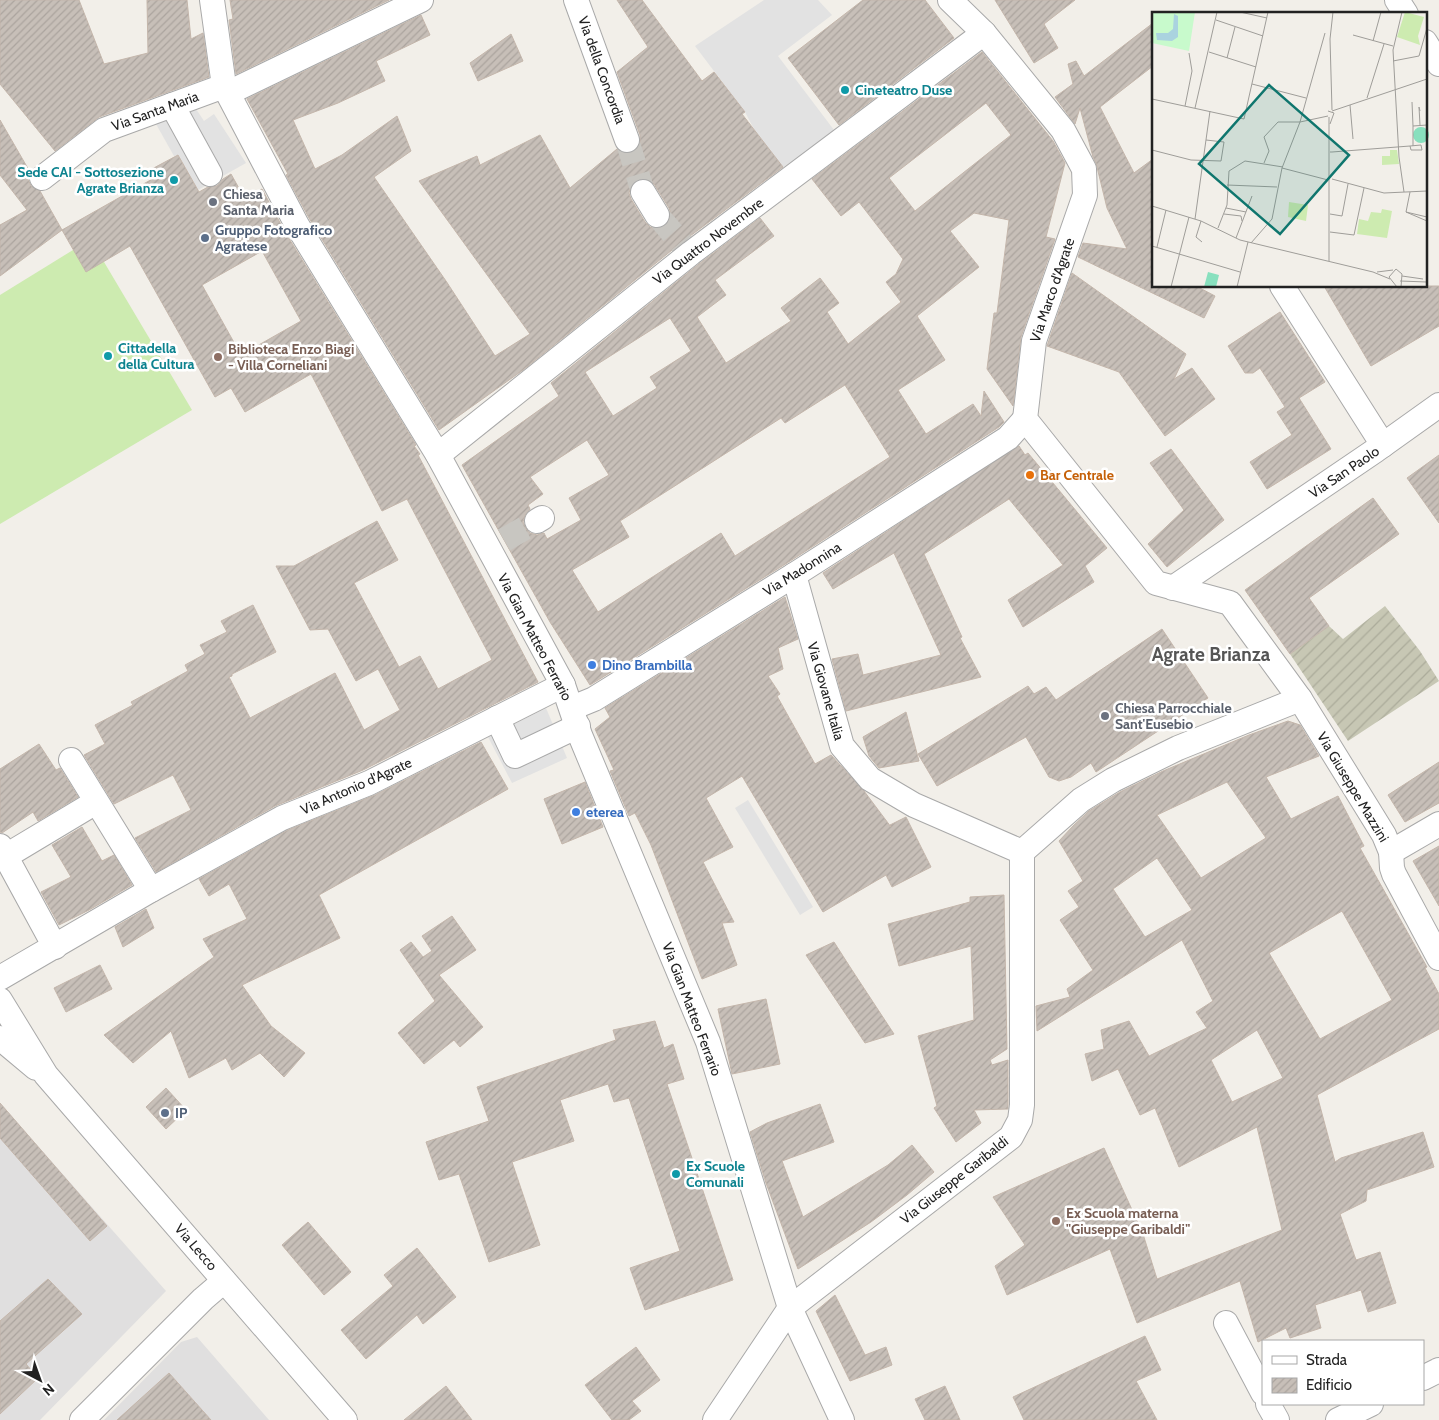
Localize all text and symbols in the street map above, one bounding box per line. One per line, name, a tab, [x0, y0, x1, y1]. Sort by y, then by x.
inset map	[1152, 12, 1426, 288]
street label: Via della Concordia	[574, 14, 630, 126]
place label: Cineteatro Duse	[855, 81, 952, 99]
marker: Cineteatro Duse	[839, 84, 851, 96]
street label: Via Santa Maria	[109, 87, 201, 135]
place label: Sede CAI - Sottosezione Agrate Brianza	[17, 163, 164, 197]
marker: Sede CAI - Sottosezione Agrate Brianza	[168, 174, 180, 186]
place label: Chiesa Santa Maria	[223, 185, 294, 219]
street label: Via Quattro Novembre	[649, 194, 767, 288]
marker: Chiesa Santa Maria	[207, 196, 219, 208]
place label: Gruppo Fotografico Agratese	[215, 221, 332, 255]
marker: Gruppo Fotografico Agratese	[199, 232, 211, 244]
street label: Via Marco d'Agrate	[1026, 235, 1078, 345]
place label: Cittadella della Cultura	[118, 339, 194, 373]
place label: Biblioteca Enzo Biagi - Villa Corneliani	[228, 340, 354, 374]
marker: Cittadella della Cultura	[102, 350, 114, 362]
marker: Biblioteca Enzo Biagi - Villa Corneliani	[212, 351, 224, 363]
street label: Via San Paolo	[1305, 442, 1383, 502]
place label: Bar Centrale	[1040, 466, 1114, 484]
marker: Bar Centrale	[1024, 469, 1036, 481]
street label: Via Madonnina	[760, 538, 845, 600]
street label: Via Gian Matteo Ferrario	[494, 570, 576, 704]
street label: Via Giovane Italia	[803, 640, 849, 742]
district label: Agrate Brianza	[1152, 643, 1271, 666]
place label: Dino Brambilla	[602, 656, 692, 674]
marker: Dino Brambilla	[586, 659, 598, 671]
place label: Chiesa Parrocchiale Sant'Eusebio	[1115, 699, 1232, 733]
marker: Chiesa Parrocchiale Sant'Eusebio	[1099, 710, 1111, 722]
street label: Via Giuseppe Mazzini	[1313, 729, 1393, 845]
street label: Via Antonio d'Agrate	[297, 753, 415, 819]
place label: eterea	[586, 803, 624, 821]
marker: eterea	[570, 806, 582, 818]
street label: Via Gian Matteo Ferrario	[658, 940, 726, 1079]
place label: IP	[175, 1104, 188, 1122]
marker: IP	[159, 1107, 171, 1119]
street label: Via Giuseppe Garibaldi	[896, 1132, 1012, 1228]
place label: Ex Scuole Comunali	[686, 1157, 745, 1191]
marker: Ex Scuole Comunali	[670, 1168, 682, 1180]
place label: Ex Scuola materna "Giuseppe Garibaldi"	[1066, 1204, 1190, 1238]
marker: Ex Scuola materna "Giuseppe Garibaldi"	[1050, 1215, 1062, 1227]
street label: Via Lecco	[171, 1220, 221, 1274]
legend	[1262, 1340, 1424, 1405]
text: Strada	[1306, 1351, 1348, 1369]
north arrow	[15, 1355, 65, 1405]
text: Edificio	[1306, 1376, 1352, 1394]
text: N	[39, 1380, 58, 1400]

